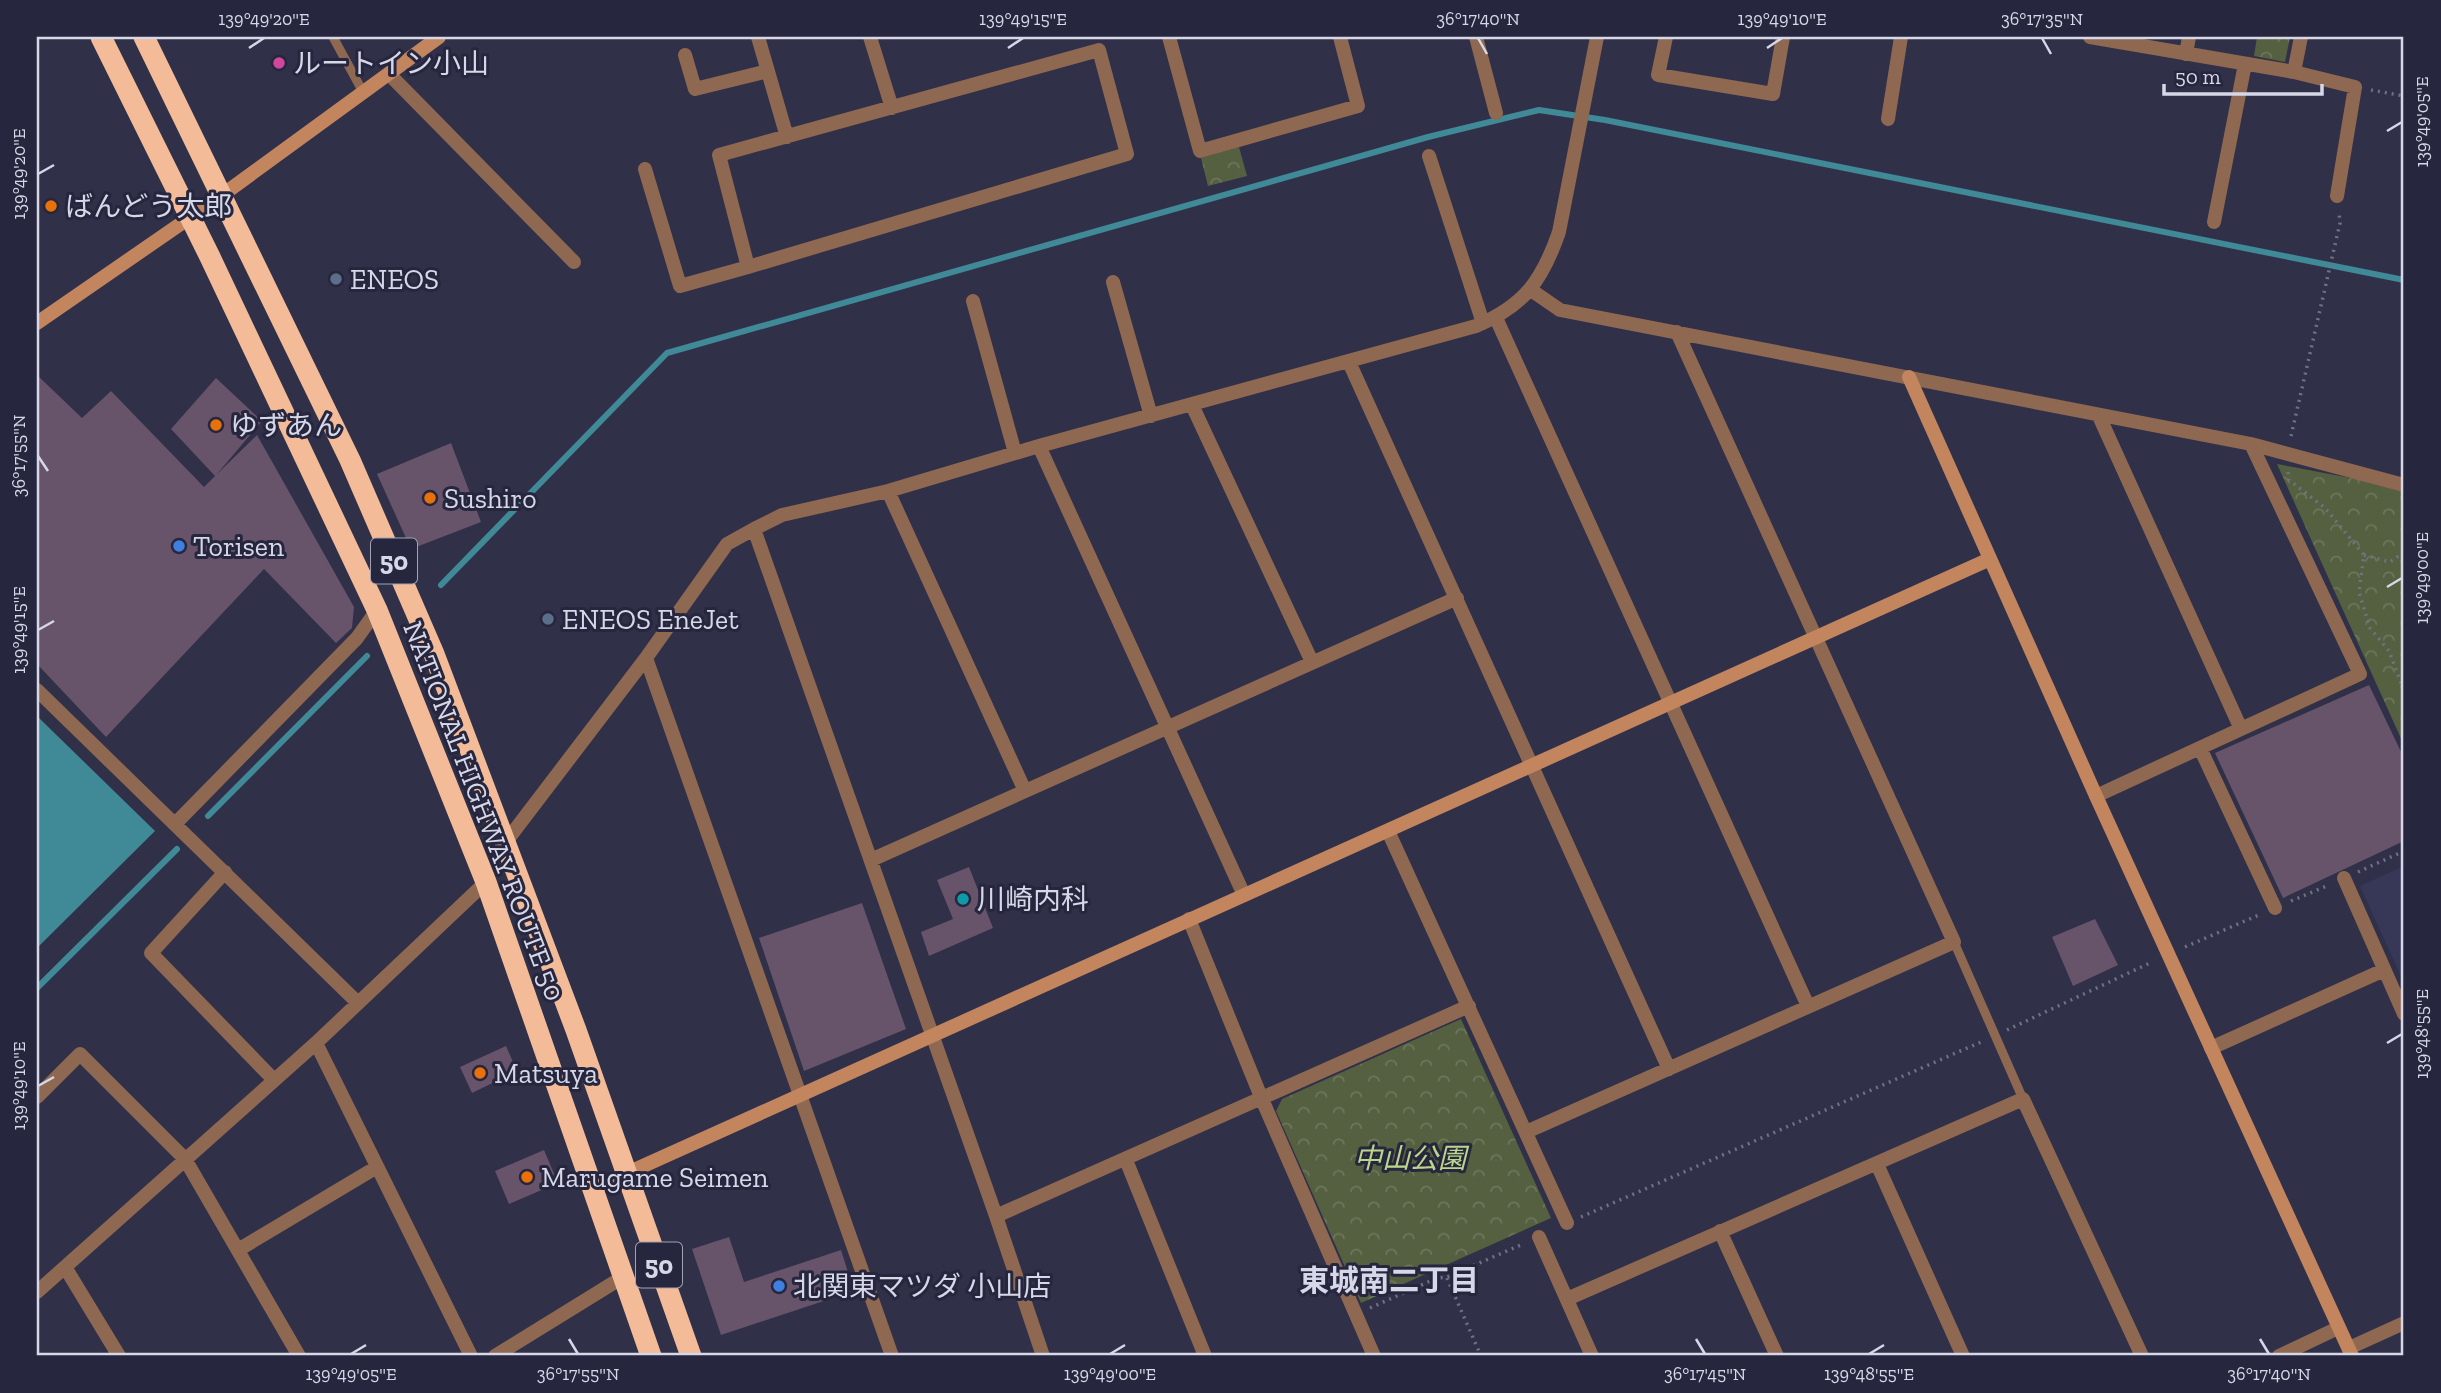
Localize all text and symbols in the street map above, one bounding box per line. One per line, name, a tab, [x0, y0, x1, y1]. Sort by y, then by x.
text: 139°49'20"E	[218, 8, 310, 30]
text: 139°49'15"E	[979, 8, 1067, 30]
text: 36°17'40"N	[1436, 8, 1520, 30]
text: 139°49'10"E	[1738, 8, 1826, 30]
text: 36°17'35"N	[2001, 8, 2083, 30]
place label: ルートイン小山	[293, 47, 489, 80]
scale bar	[2164, 52, 2322, 96]
marker: ルートイン小山	[271, 55, 287, 71]
text: 50 m	[2175, 64, 2221, 89]
text: 139°49'05"E	[2411, 76, 2433, 168]
text: 139°49'20"E	[8, 128, 30, 220]
place label: ばんどう太郎	[65, 190, 232, 223]
marker: ばんどう太郎	[43, 198, 59, 214]
place label: ENEOS	[350, 263, 439, 296]
marker: ENEOS	[328, 271, 344, 287]
place label: ゆずあん	[230, 409, 342, 442]
text: 36°17'55"N	[8, 415, 30, 497]
marker: ゆずあん	[208, 417, 224, 433]
place label: Sushiro	[444, 482, 537, 515]
marker: Sushiro	[422, 490, 438, 506]
place label: Torisen	[193, 530, 284, 563]
text: 139°49'00"E	[2411, 532, 2433, 624]
marker: Torisen	[171, 538, 187, 554]
road number: 50	[371, 538, 417, 583]
text: 139°49'15"E	[8, 586, 30, 674]
place label: ENEOS EneJet	[562, 603, 739, 636]
marker: ENEOS EneJet	[540, 611, 556, 627]
street label: NATIONAL HIGHWAY ROUTE 50	[396, 617, 572, 1005]
place label: 川崎内科	[977, 883, 1089, 916]
marker: 川崎内科	[955, 891, 971, 907]
text: 139°48'55"E	[2411, 989, 2433, 1079]
text: 139°49'10"E	[8, 1042, 30, 1130]
place label: Matsuya	[494, 1057, 598, 1090]
marker: Matsuya	[472, 1065, 488, 1081]
park label: 中山公園	[1354, 1142, 1470, 1175]
place label: Marugame Seimen	[541, 1161, 768, 1194]
marker: Marugame Seimen	[519, 1169, 535, 1185]
road number: 50	[636, 1242, 682, 1288]
district label: 東城南二丁目	[1299, 1263, 1479, 1299]
place label: 北関東マツダ 小山店	[793, 1270, 1051, 1303]
marker: 北関東マツダ 小山店	[771, 1278, 787, 1294]
text: 139°49'05"E	[305, 1363, 397, 1385]
text: 36°17'55"N	[537, 1363, 619, 1385]
text: 139°49'00"E	[1064, 1363, 1156, 1385]
text: 36°17'45"N	[1664, 1363, 1746, 1385]
text: 139°48'55"E	[1824, 1363, 1914, 1385]
text: 36°17'40"N	[2227, 1363, 2311, 1385]

